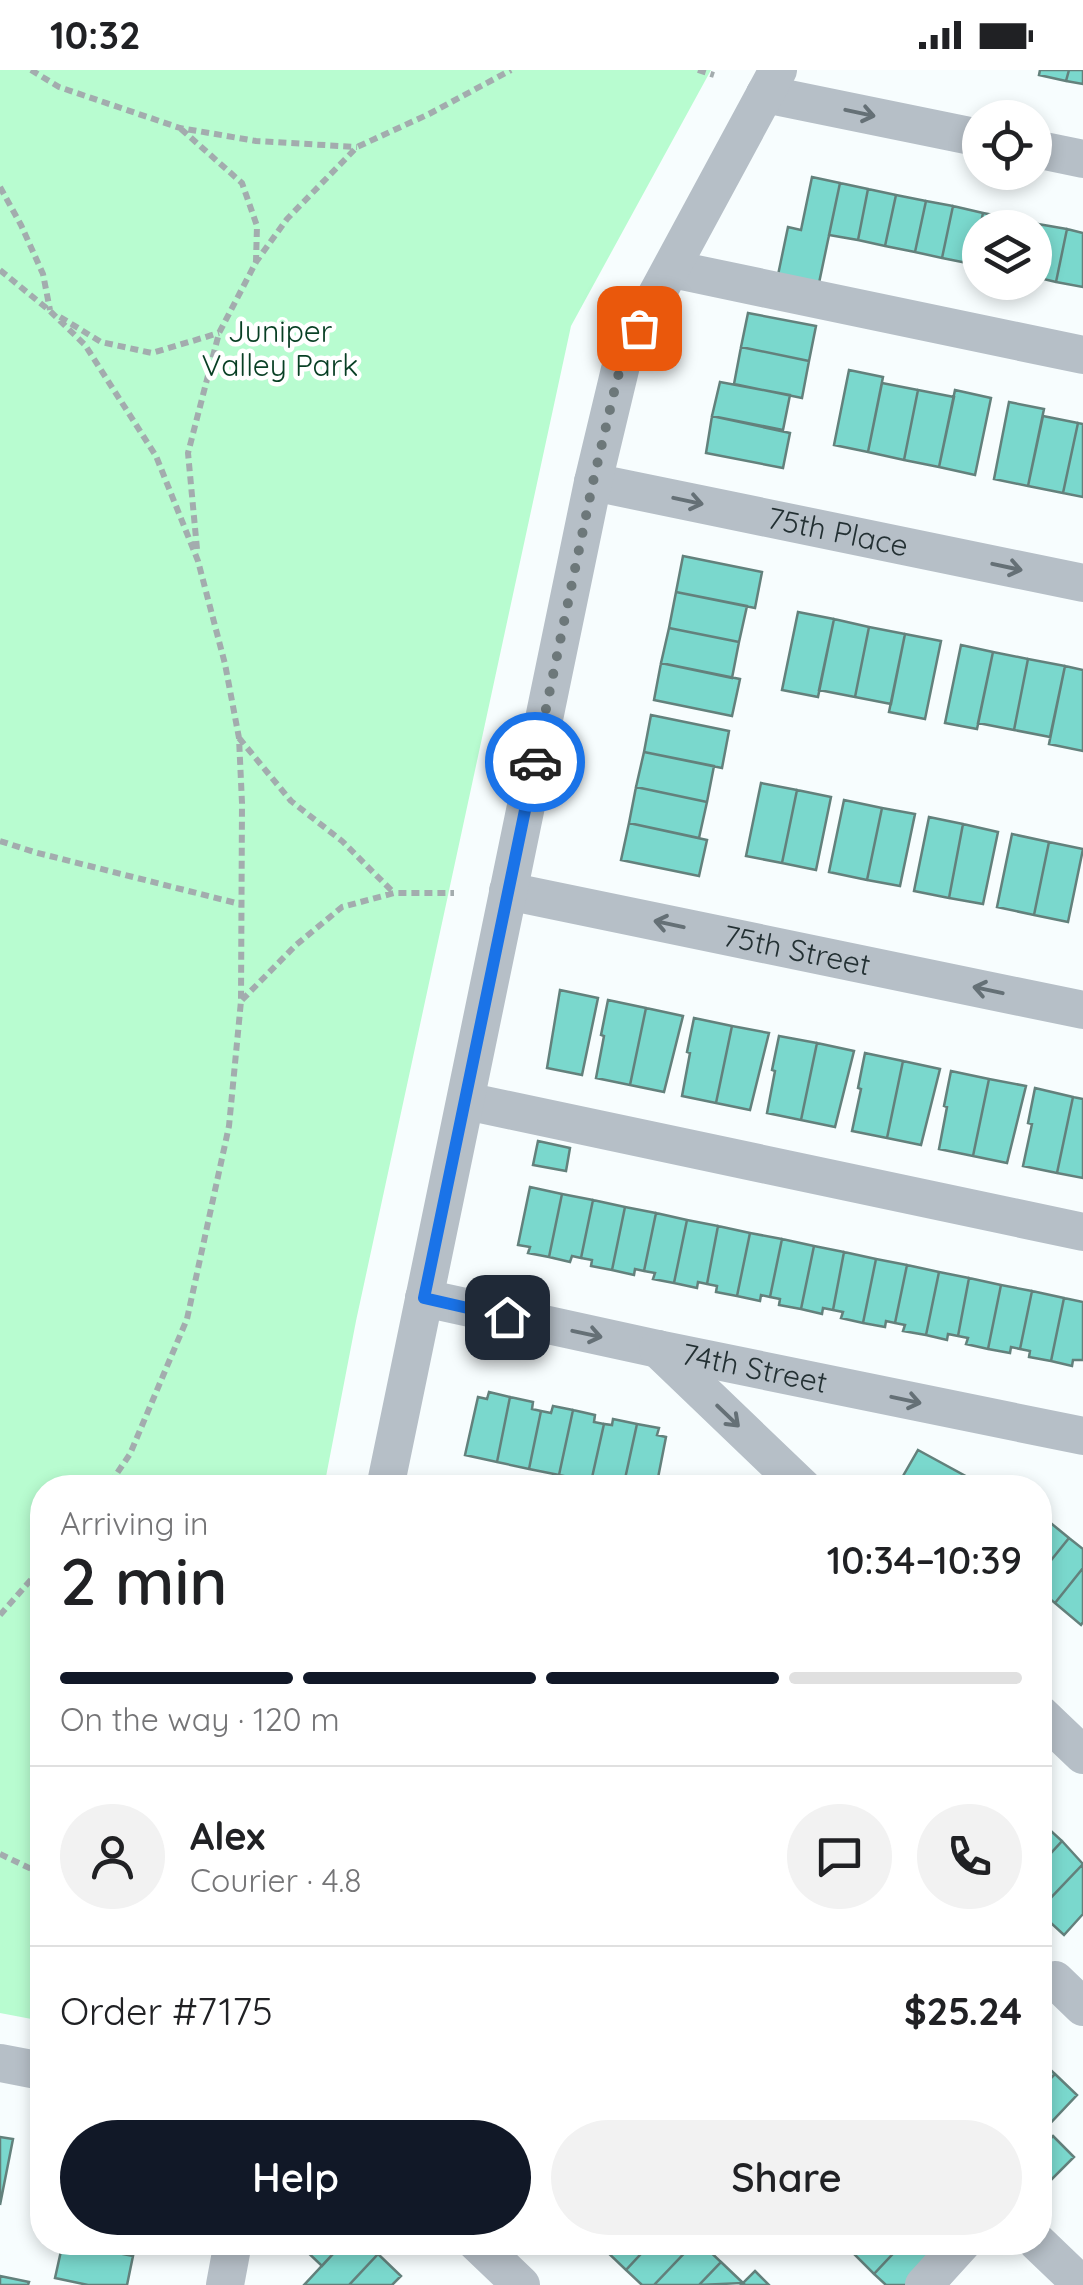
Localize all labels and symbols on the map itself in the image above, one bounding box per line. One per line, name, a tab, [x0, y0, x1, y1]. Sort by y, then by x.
one-way arrow	[843, 105, 875, 124]
pin	[597, 286, 682, 371]
park label: Juniper Valley Park	[202, 312, 358, 384]
one-way arrow	[672, 493, 704, 512]
street label: 75th Place	[764, 498, 912, 564]
one-way arrow	[990, 558, 1022, 577]
courier	[485, 712, 585, 812]
one-way arrow	[654, 914, 686, 933]
street label: 75th Street	[720, 916, 874, 984]
one-way arrow	[972, 980, 1004, 999]
pin	[465, 1275, 550, 1360]
one-way arrow	[570, 1326, 602, 1344]
street label: 74th Street	[679, 1334, 831, 1401]
one-way arrow	[889, 1391, 921, 1410]
one-way arrow	[715, 1404, 740, 1427]

